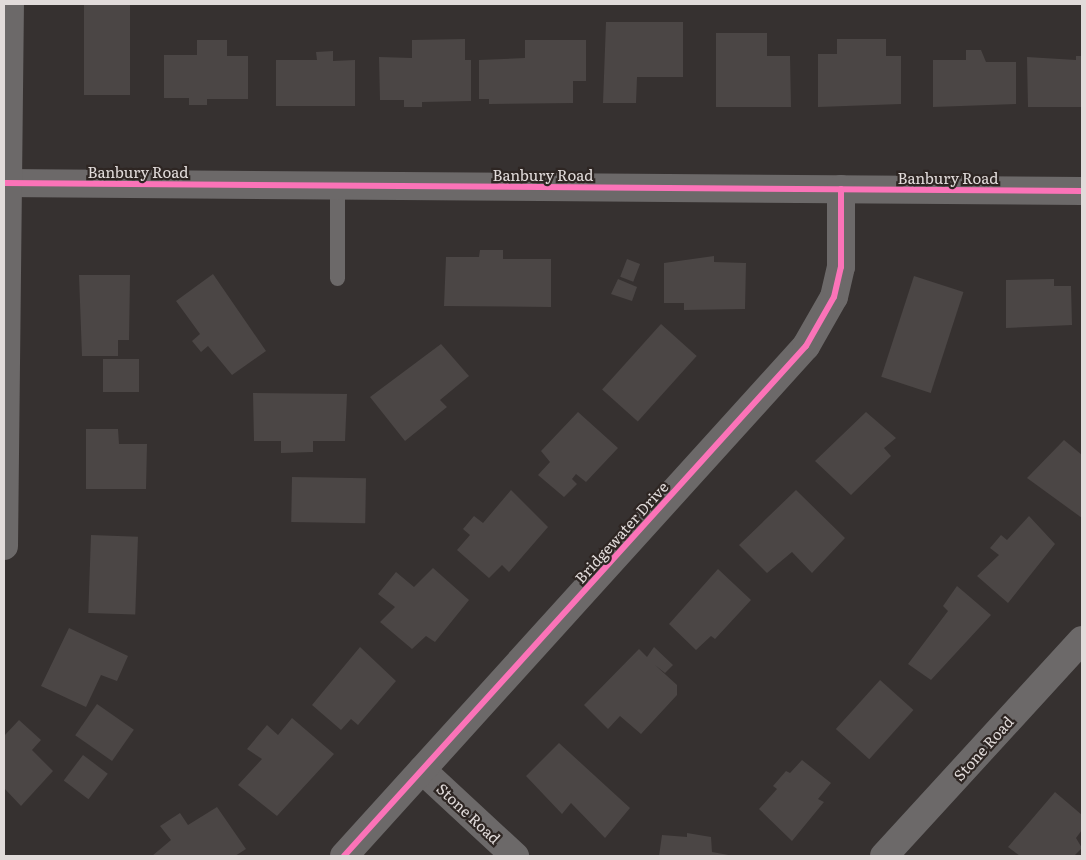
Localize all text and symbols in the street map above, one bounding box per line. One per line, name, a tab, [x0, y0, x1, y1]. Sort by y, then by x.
street label: Banbury Road	[88, 163, 188, 181]
street label: Banbury Road	[493, 166, 593, 184]
street label: Banbury Road	[898, 169, 998, 187]
street label: Bridgewater Drive	[571, 478, 671, 586]
street label: Stone Road	[949, 712, 1017, 784]
street label: Stone Road	[433, 779, 505, 847]

